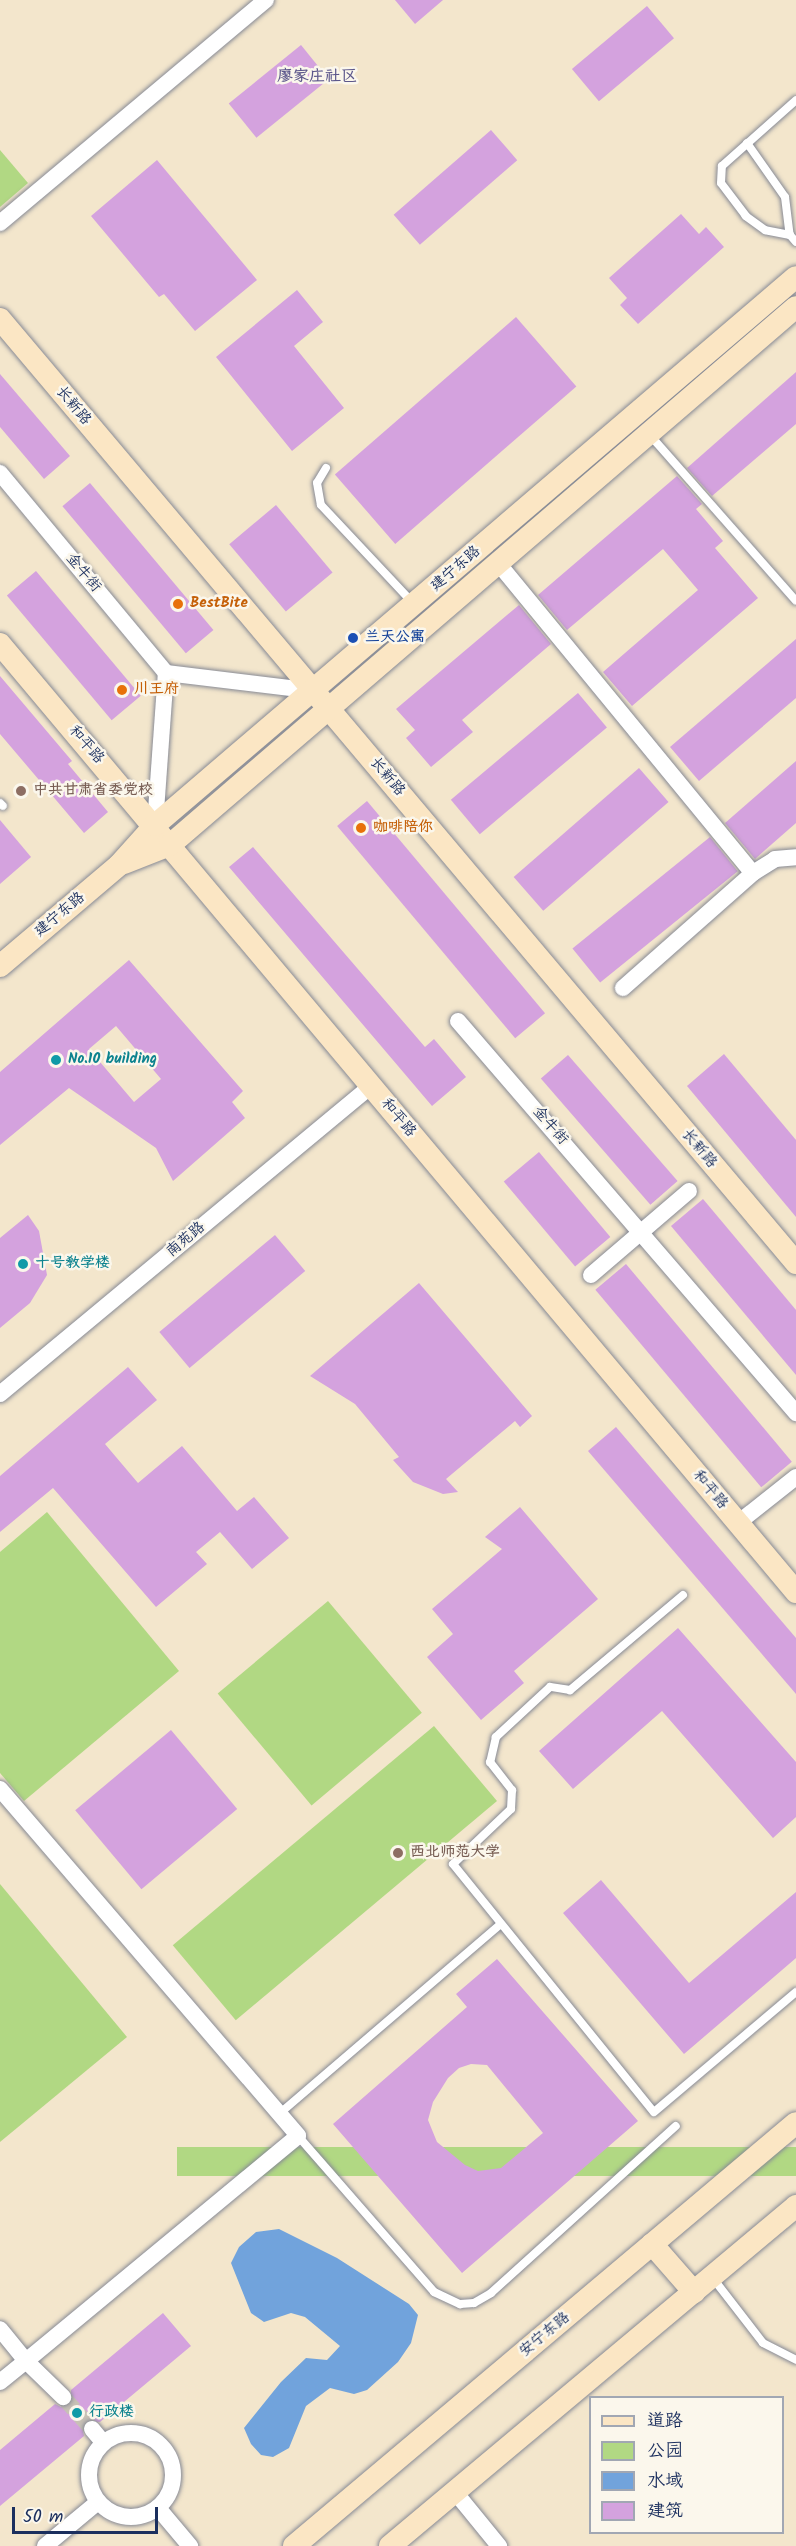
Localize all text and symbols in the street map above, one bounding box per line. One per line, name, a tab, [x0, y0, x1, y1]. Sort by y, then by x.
district label: 廖家庄社区	[277, 67, 357, 87]
street label: 长新路	[52, 383, 94, 429]
street label: 建宁东路	[427, 543, 485, 595]
street label: 金牛街	[62, 550, 104, 596]
place label: BestBite	[190, 595, 248, 613]
marker: BestBite	[171, 597, 185, 611]
place label: 兰天公寓	[365, 629, 425, 647]
marker: 兰天公寓	[346, 631, 360, 645]
place label: 川王府	[134, 681, 179, 699]
marker: 川王府	[115, 683, 129, 697]
street label: 和平路	[64, 722, 108, 768]
street label: 长新路	[366, 754, 408, 800]
place label: 中共甘肃省委党校	[33, 782, 153, 800]
marker: 中共甘肃省委党校	[14, 784, 28, 798]
place label: 咖啡陪你	[373, 819, 433, 837]
marker: 咖啡陪你	[354, 821, 368, 835]
street label: 建宁东路	[31, 889, 89, 941]
place label: No.10 building	[68, 1051, 157, 1069]
marker: No.10 building	[49, 1053, 63, 1067]
street label: 和平路	[377, 1095, 419, 1141]
street label: 金牛街	[528, 1103, 572, 1149]
street label: 长新路	[678, 1126, 720, 1172]
street label: 南苑路	[163, 1219, 209, 1261]
place label: 十号教学楼	[35, 1255, 110, 1273]
marker: 十号教学楼	[16, 1257, 30, 1271]
street label: 和平路	[689, 1467, 731, 1513]
place label: 西北师范大学	[410, 1844, 500, 1862]
marker: 西北师范大学	[391, 1846, 405, 1860]
street label: 安宁东路	[516, 2309, 574, 2361]
legend	[589, 2396, 784, 2534]
place label: 行政楼	[89, 2404, 134, 2422]
marker: 行政楼	[70, 2406, 84, 2420]
text: 道路	[647, 2407, 683, 2436]
text: 公园	[647, 2437, 683, 2466]
text: 水域	[647, 2467, 683, 2496]
scale bar	[15, 2495, 160, 2533]
text: 建筑	[647, 2497, 683, 2526]
text: 50 m	[23, 2503, 63, 2532]

